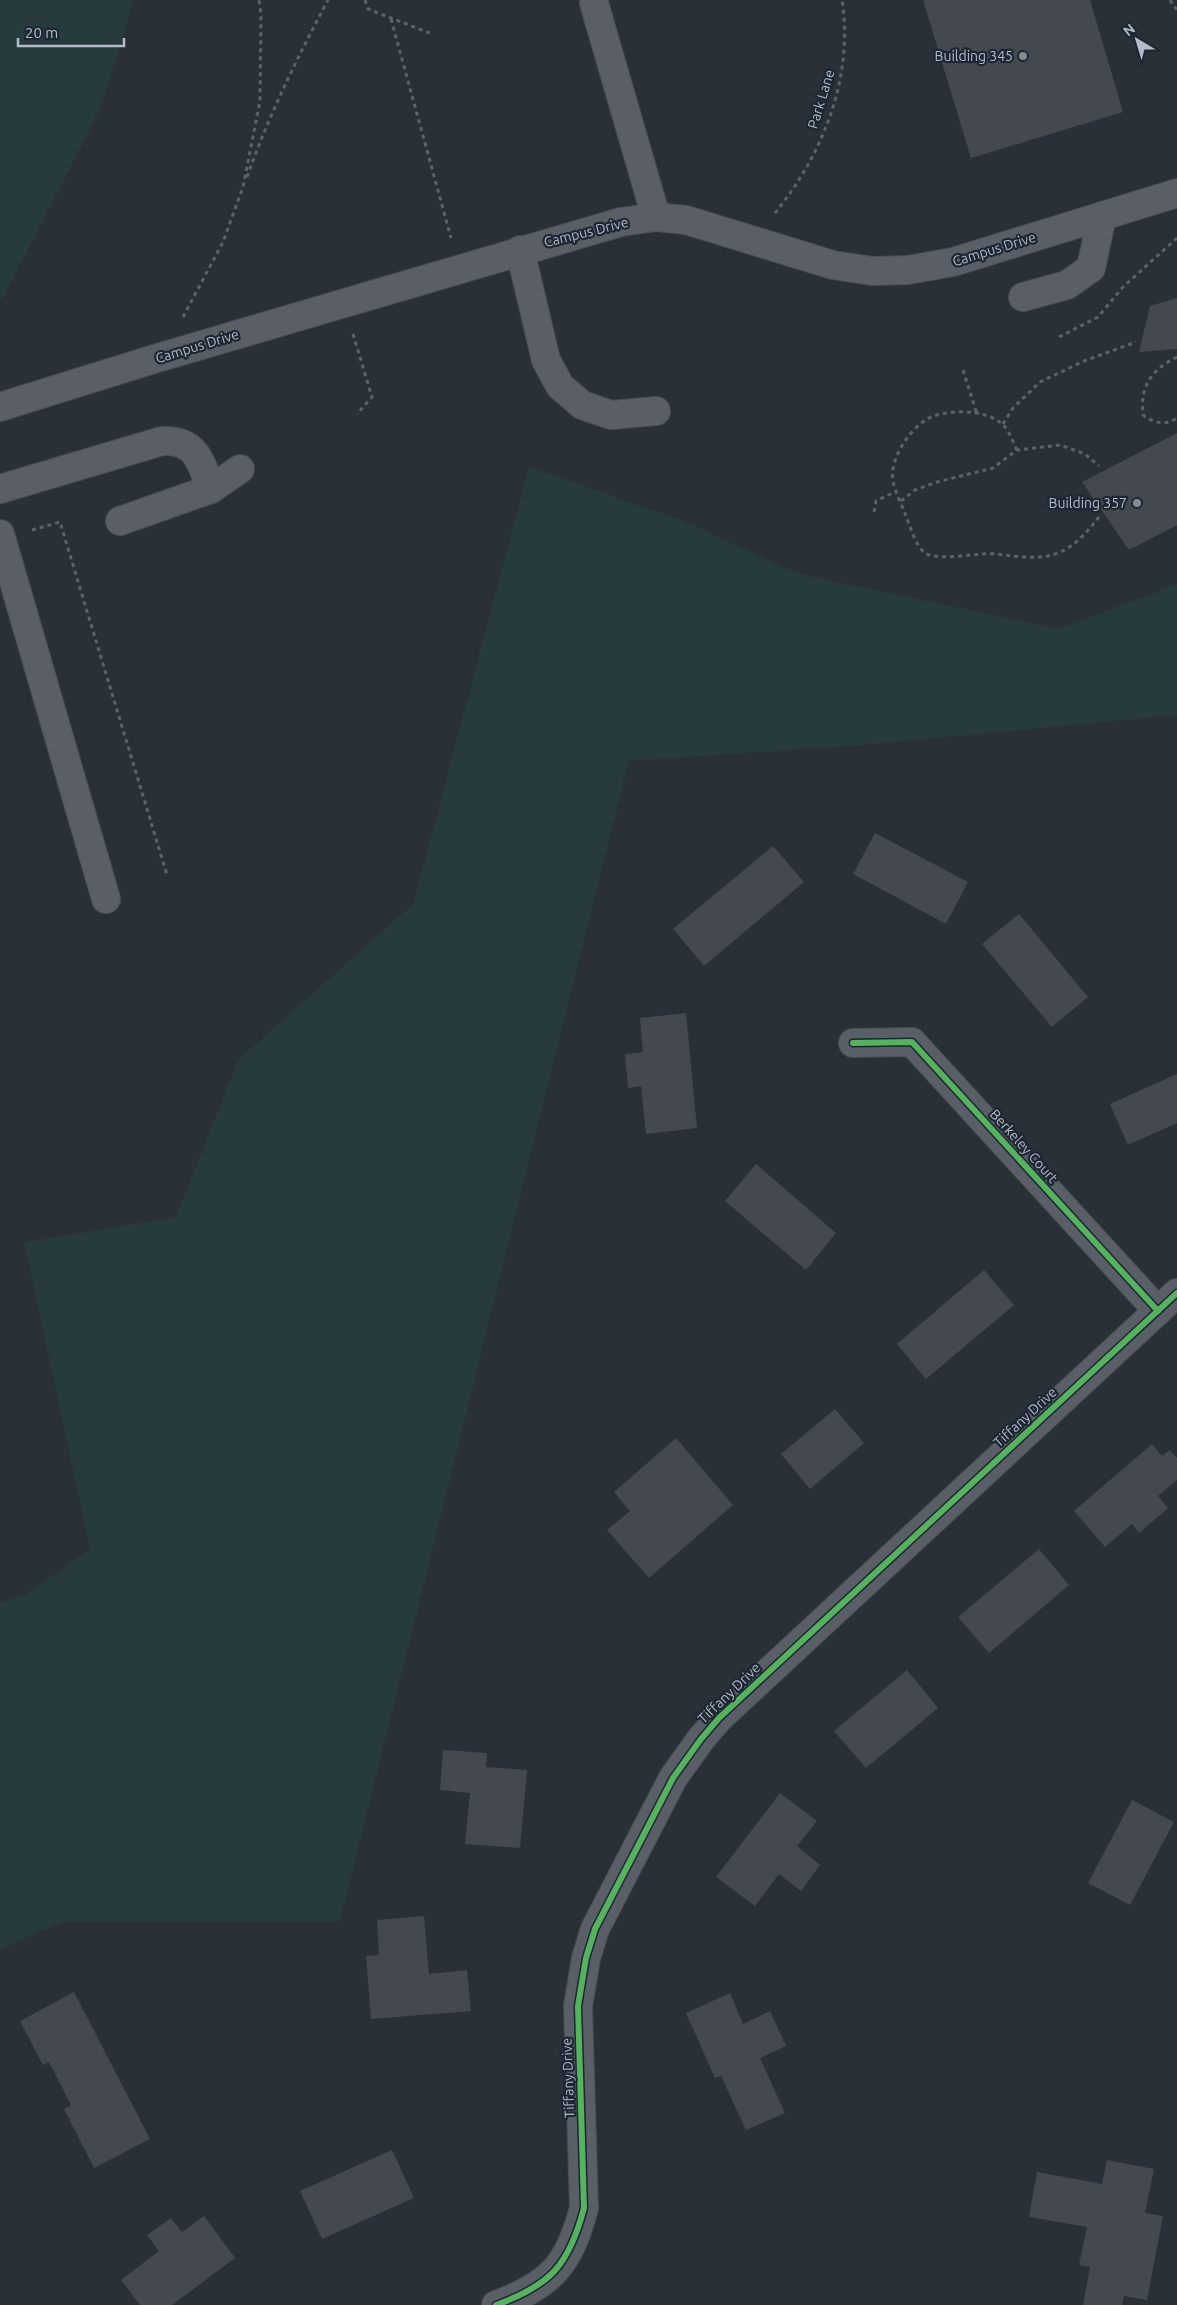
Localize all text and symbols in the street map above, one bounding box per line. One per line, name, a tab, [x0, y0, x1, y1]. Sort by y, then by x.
scale bar	[18, 15, 124, 47]
north arrow	[1112, 15, 1162, 65]
text: N	[1120, 20, 1138, 39]
text: 20 m	[25, 24, 58, 41]
place label: Building 345	[935, 48, 1013, 64]
marker: Building 345	[1017, 50, 1029, 62]
street label: Park Lane	[804, 67, 838, 131]
street label: Campus Drive	[542, 214, 630, 250]
street label: Campus Drive	[950, 229, 1038, 269]
street label: Campus Drive	[153, 326, 241, 366]
place label: Building 357	[1049, 495, 1127, 511]
marker: Building 357	[1131, 497, 1143, 509]
street label: Berkeley Court	[987, 1106, 1062, 1186]
street label: Tiffany Drive	[990, 1384, 1060, 1450]
street label: Tiffany Drive	[695, 1659, 763, 1727]
street label: Tiffany Drive	[559, 2038, 577, 2118]

